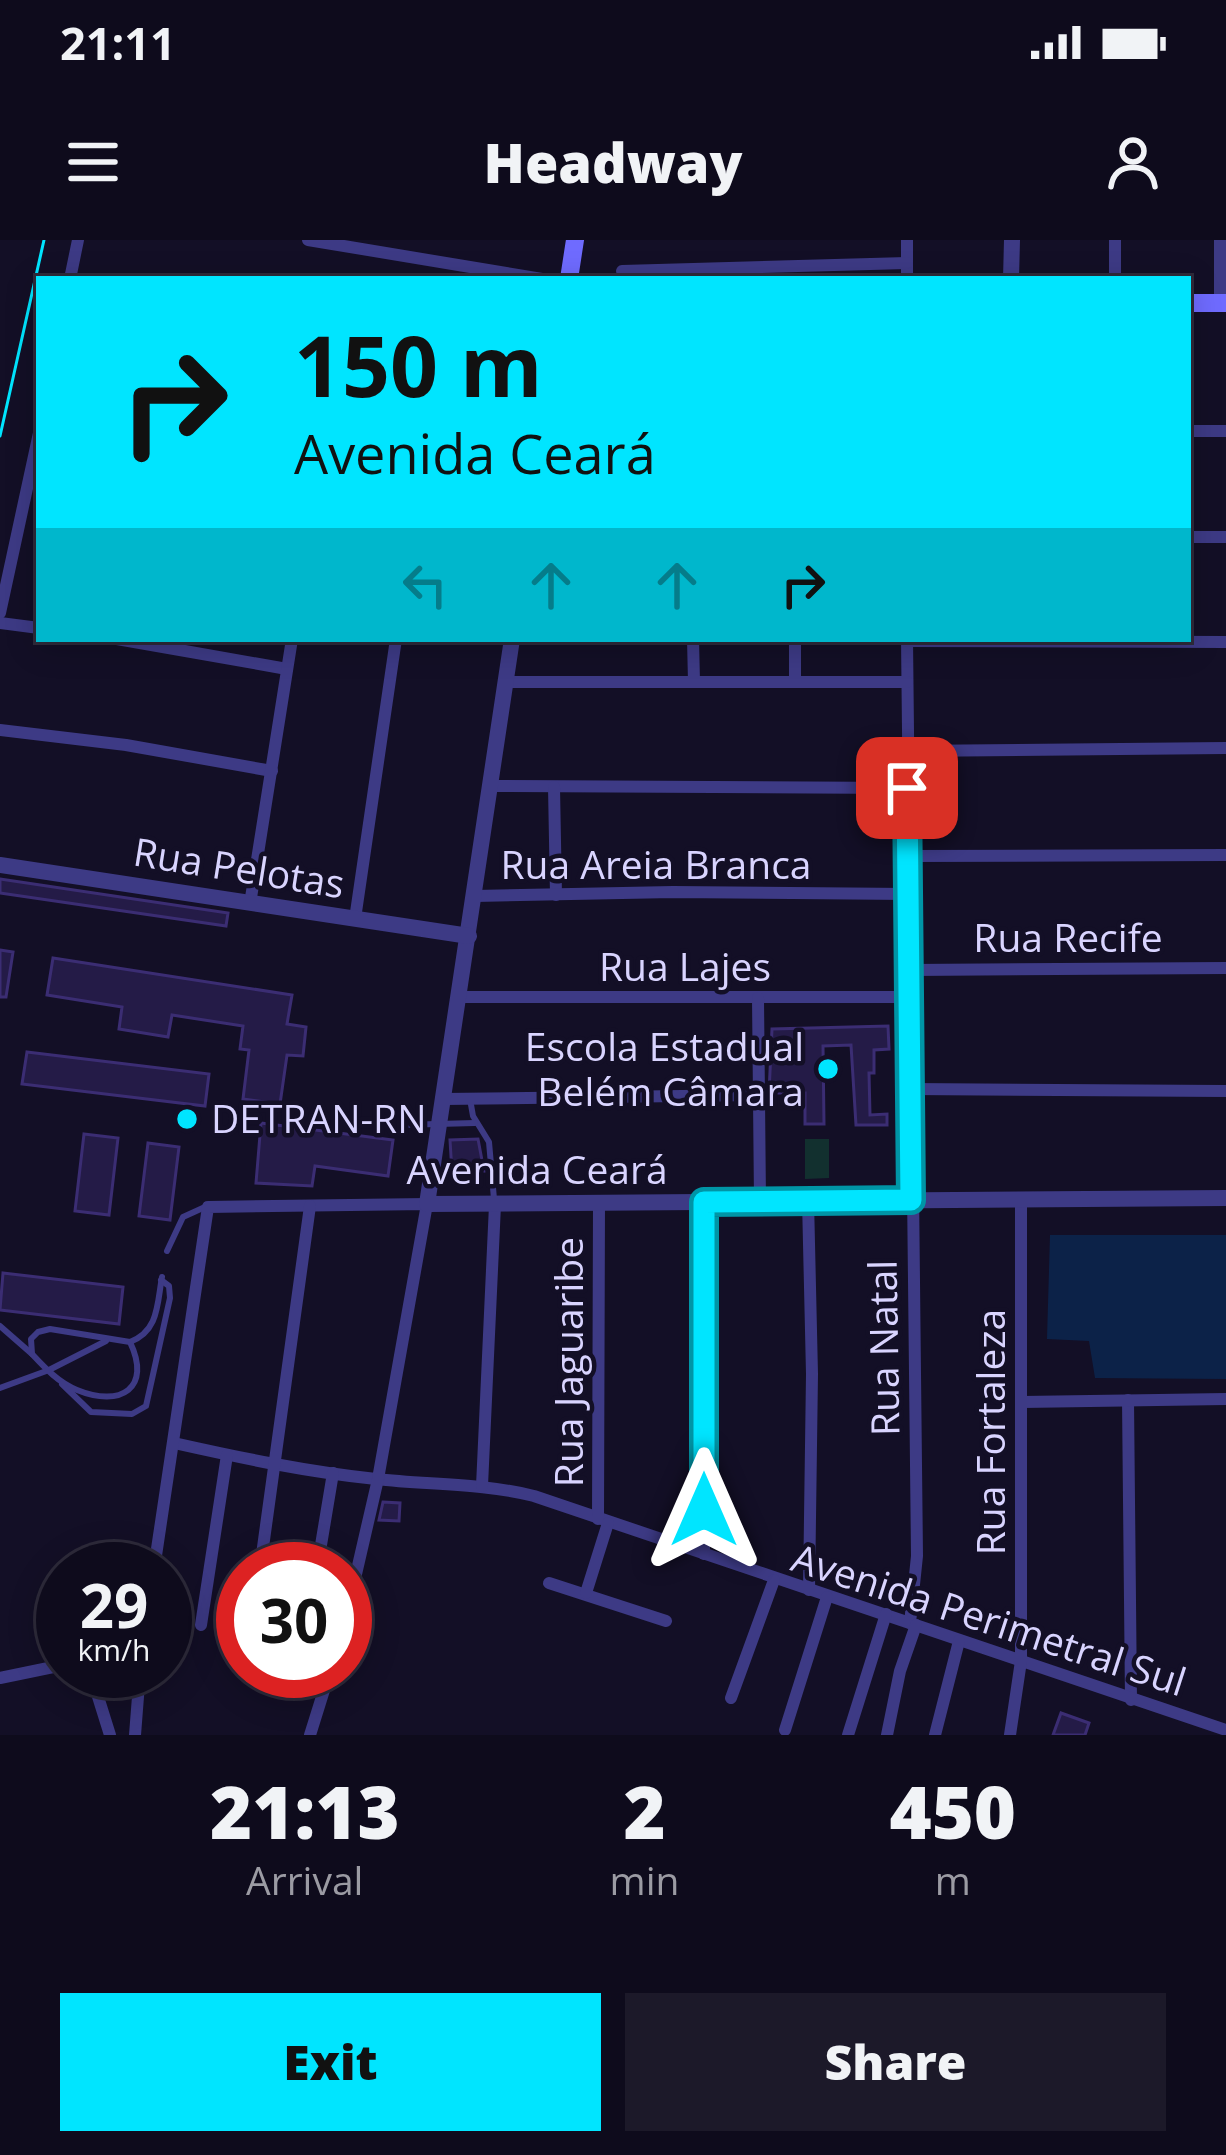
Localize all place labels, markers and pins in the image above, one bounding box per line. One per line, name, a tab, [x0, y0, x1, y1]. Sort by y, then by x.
pin	[856, 737, 958, 839]
place label: Escola Estadual Belém Câmara	[525, 1019, 804, 1117]
marker: Escola Estadual Belém Câmara	[815, 1056, 841, 1082]
place label: DETRAN-RN	[211, 1091, 427, 1144]
marker: DETRAN-RN	[174, 1106, 200, 1132]

